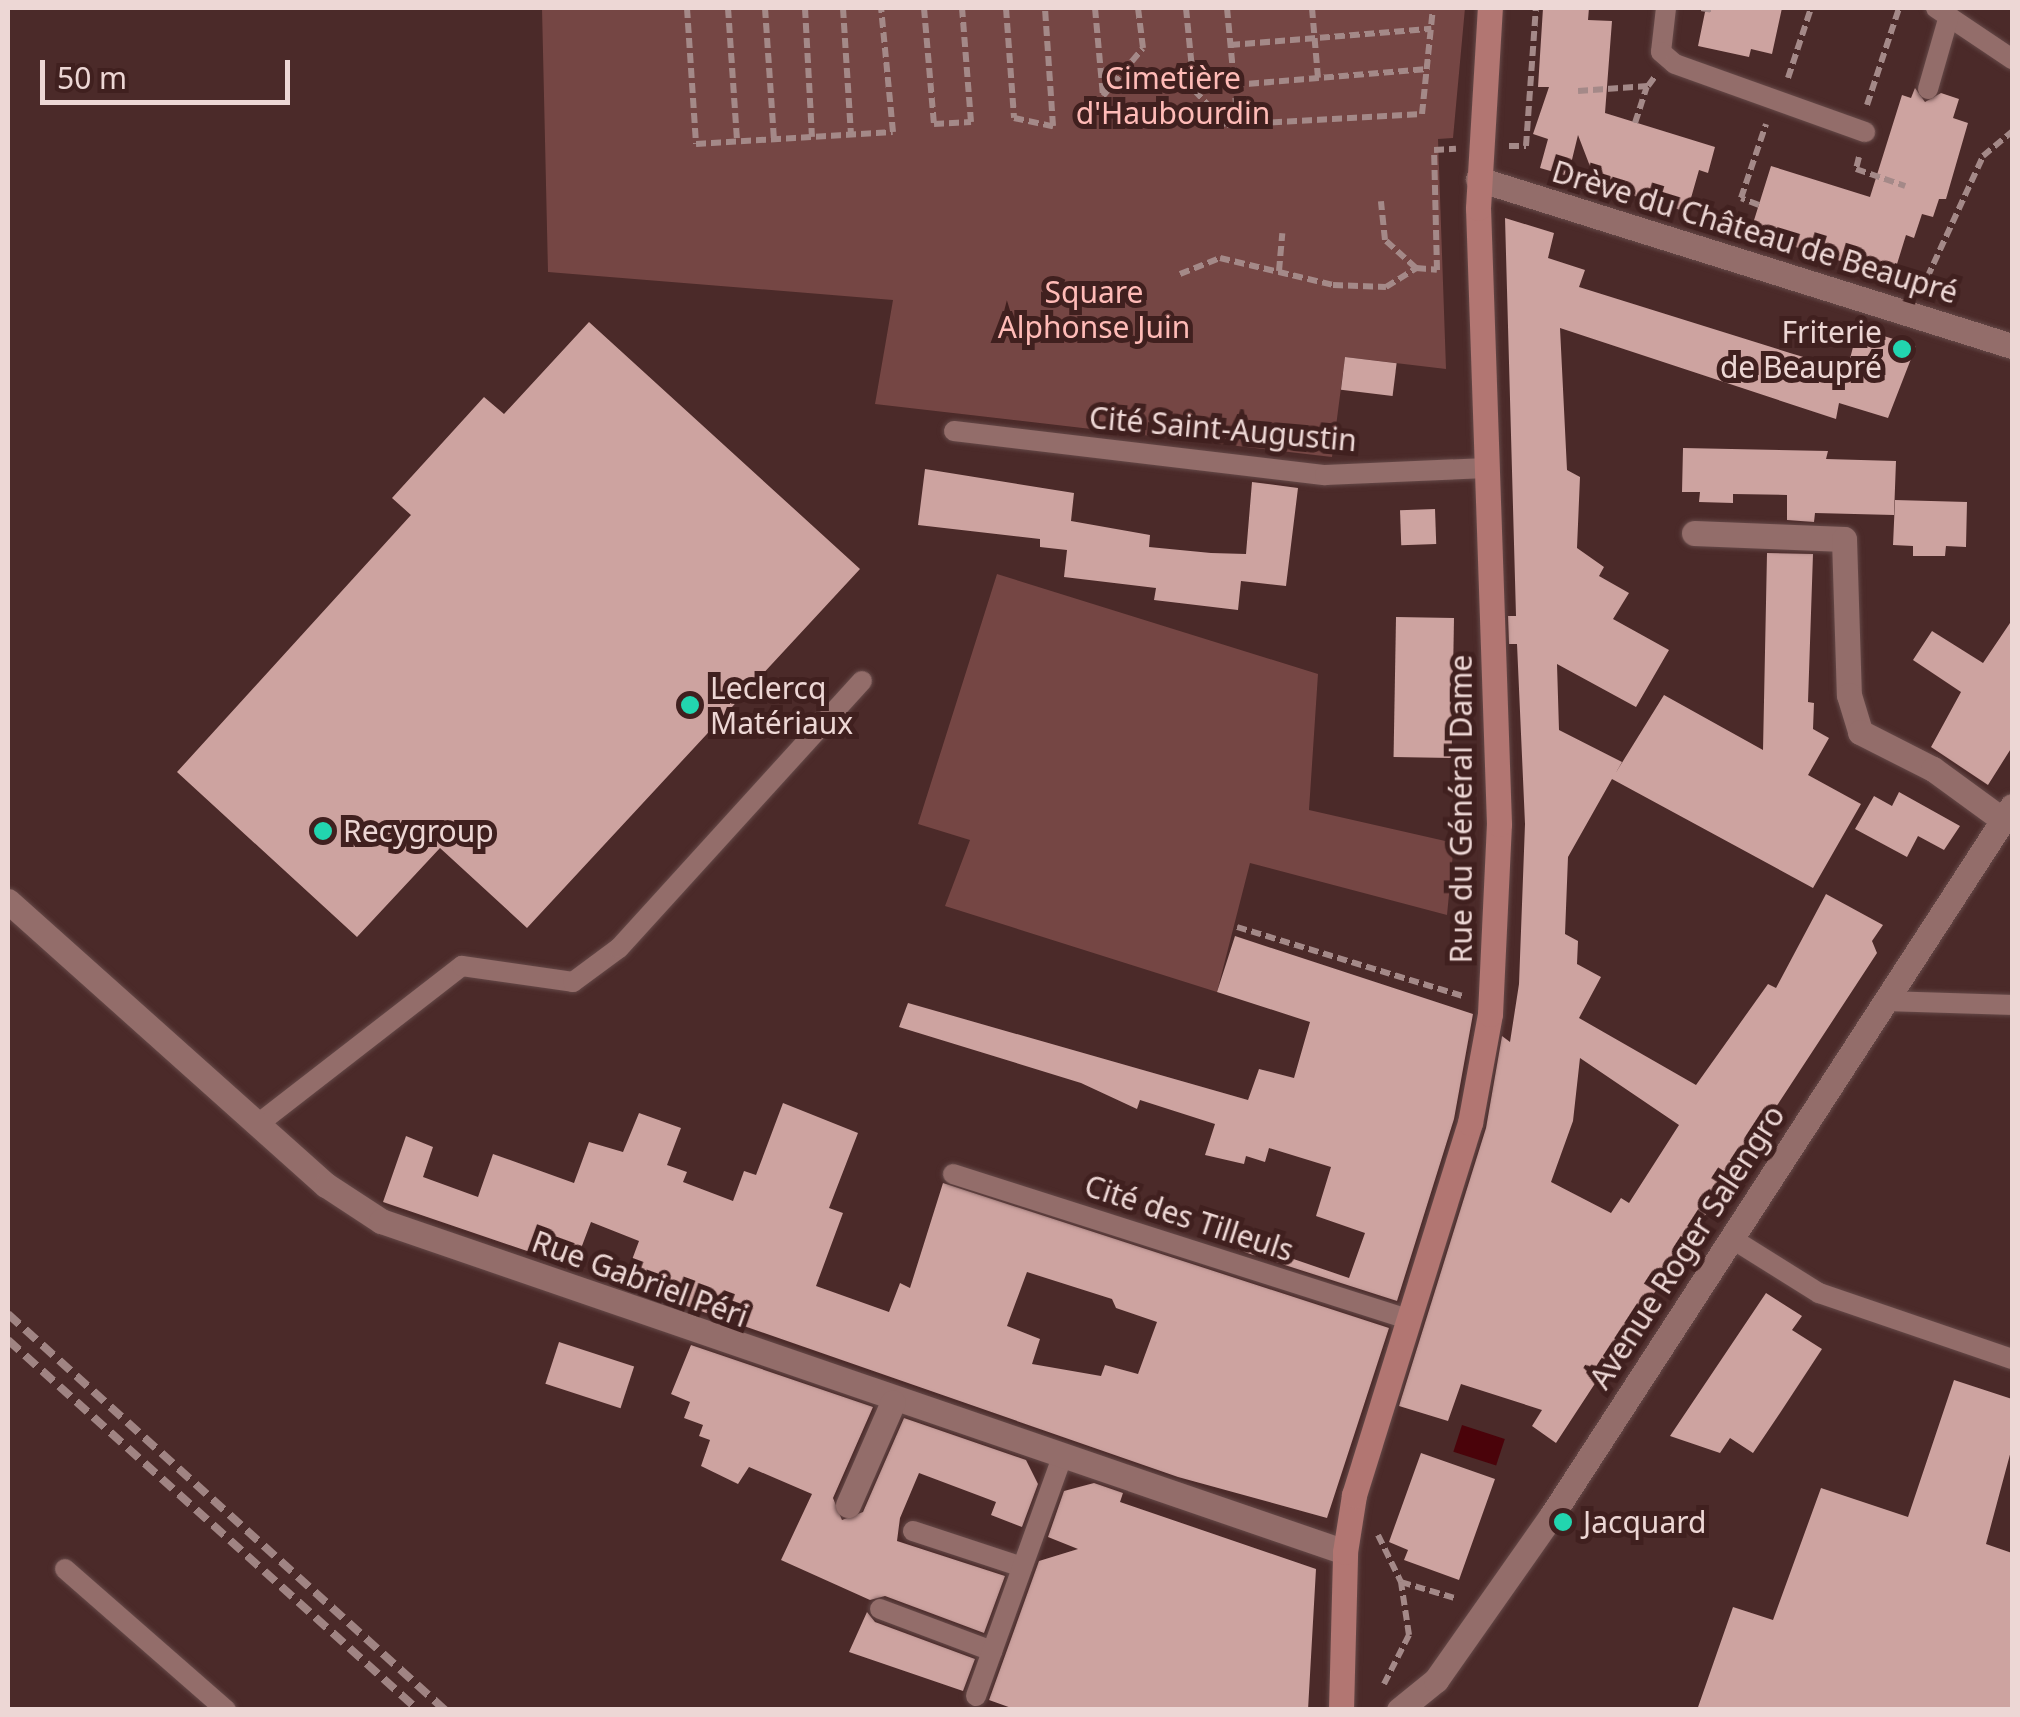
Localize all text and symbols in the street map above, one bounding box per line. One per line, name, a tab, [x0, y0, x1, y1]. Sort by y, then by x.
scale bar	[45, 40, 295, 102]
text: 50 m	[57, 57, 127, 98]
park label: Cimetière d'Haubourdin	[1076, 60, 1270, 130]
street label: Drève du Château de Beaupré	[1548, 153, 1962, 311]
park label: Square Alphonse Juin	[998, 274, 1190, 344]
place label: Friterie de Beaupré	[1720, 314, 1882, 384]
marker: Friterie de Beaupré	[1891, 338, 1913, 360]
street label: Cité Saint-Augustin	[1088, 399, 1358, 459]
street label: Rue du Général Dame	[1443, 655, 1479, 963]
place label: Leclercq Matériaux	[710, 670, 853, 740]
marker: Leclercq Matériaux	[679, 694, 701, 716]
place label: Recygroup	[343, 813, 494, 849]
marker: Recygroup	[312, 820, 334, 842]
street label: Avenue Roger Salengro	[1582, 1099, 1792, 1395]
street label: Cité des Tilleuls	[1080, 1167, 1298, 1269]
street label: Rue Gabriel Péri	[527, 1223, 753, 1335]
place label: Jacquard	[1583, 1504, 1706, 1540]
marker: Jacquard	[1552, 1511, 1574, 1533]

